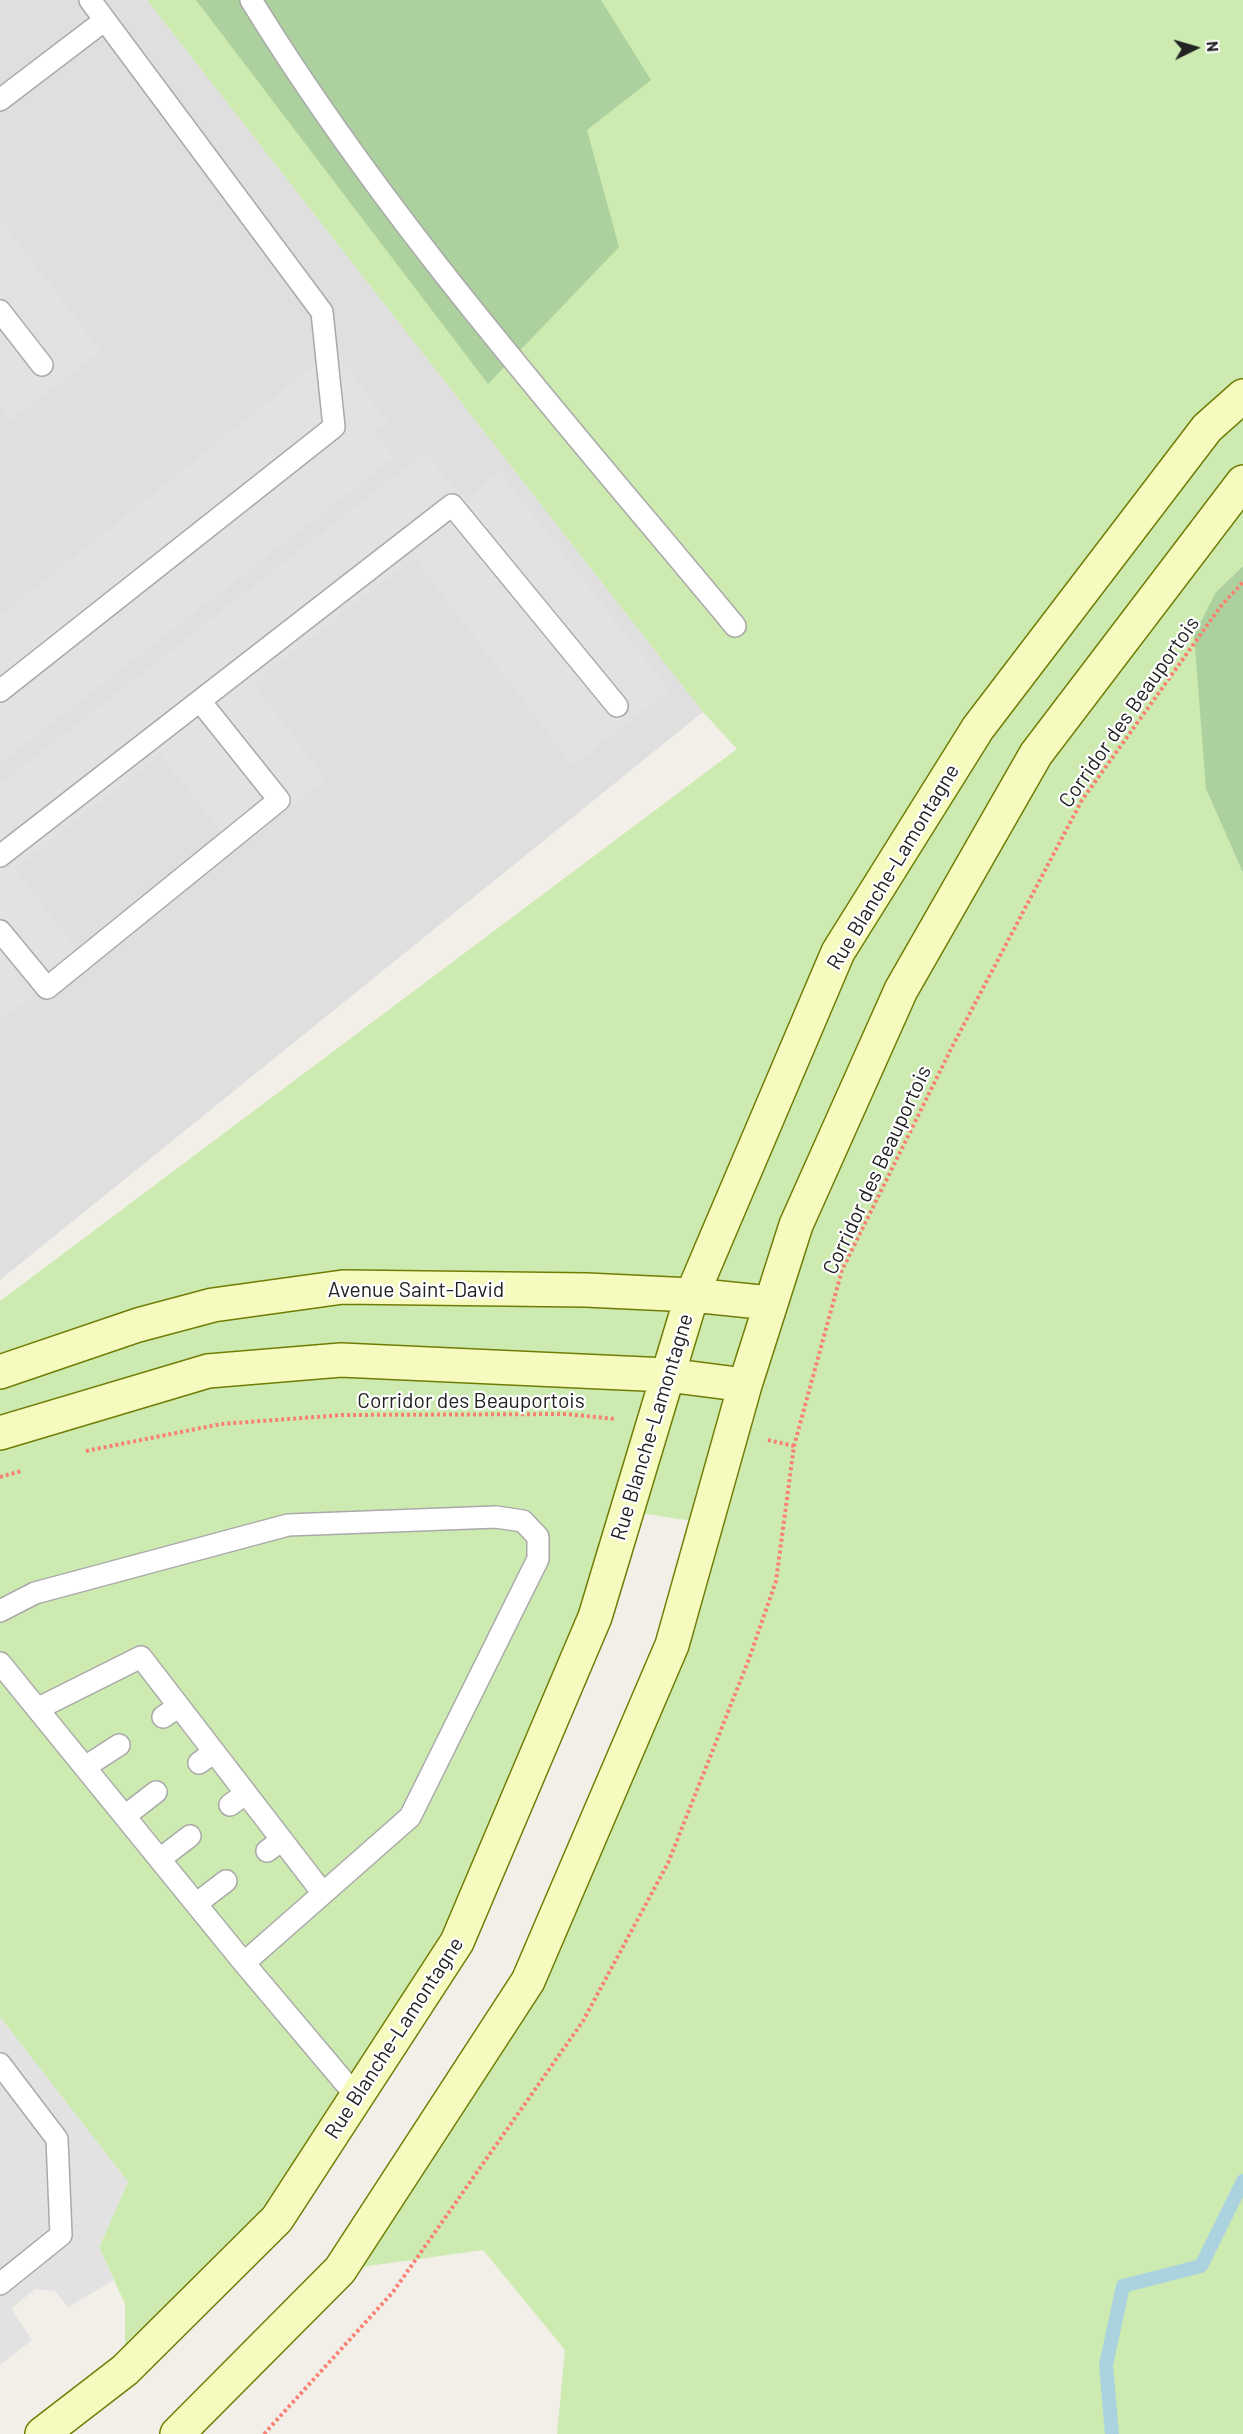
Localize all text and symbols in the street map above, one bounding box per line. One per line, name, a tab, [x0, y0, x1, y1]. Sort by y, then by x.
north arrow	[1165, 18, 1225, 78]
text: N	[1204, 40, 1223, 53]
street label: Corridor des Beauportois	[1053, 612, 1205, 812]
street label: Rue Blanche-Lamontagne	[822, 760, 964, 974]
street label: Corridor des Beauportois	[817, 1062, 937, 1278]
street label: Avenue Saint-David	[328, 1277, 504, 1303]
street label: Rue Blanche-Lamontagne	[606, 1311, 698, 1543]
street label: Corridor des Beauportois	[357, 1388, 585, 1414]
street label: Rue Blanche-Lamontagne	[319, 1932, 469, 2144]

